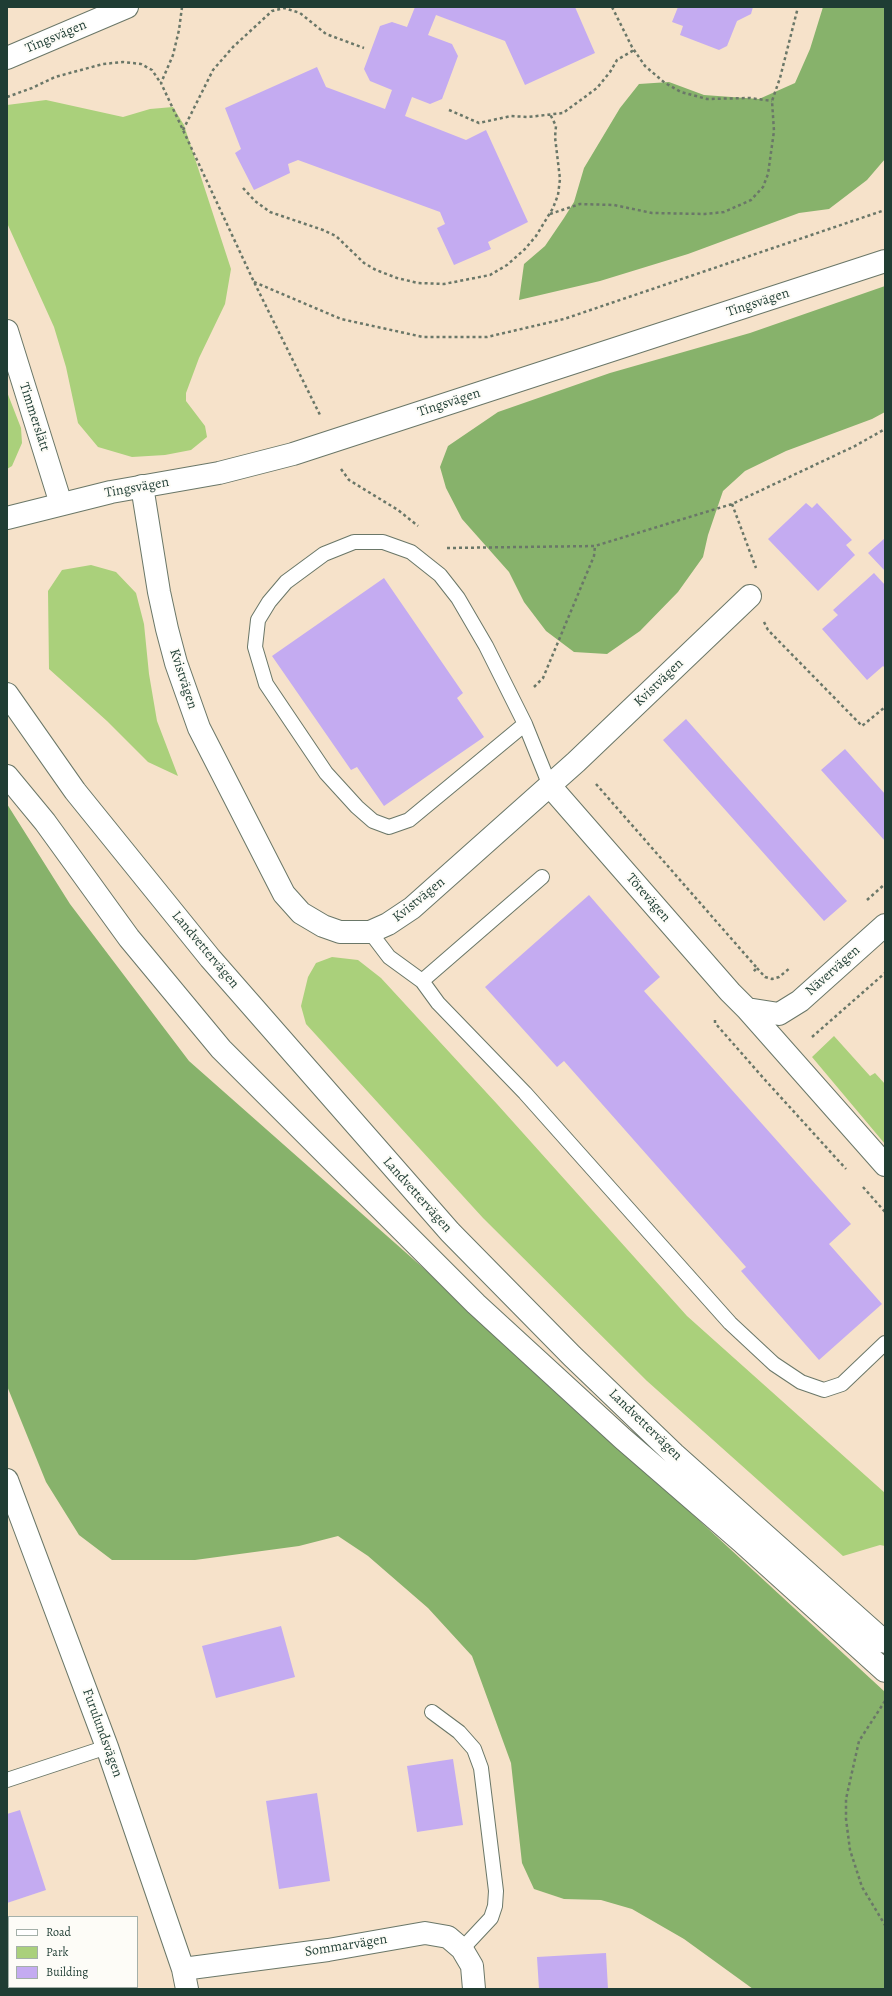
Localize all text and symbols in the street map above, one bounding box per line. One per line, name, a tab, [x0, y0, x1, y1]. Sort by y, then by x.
street label: Tingsvägen	[23, 17, 89, 57]
street label: Tingsvägen	[725, 285, 791, 321]
street label: Timmerslätt	[15, 381, 53, 453]
street label: Tingsvägen	[416, 385, 482, 421]
street label: Tingsvägen	[104, 474, 170, 502]
street label: Kvistvägen	[165, 647, 201, 711]
street label: Kvistvägen	[631, 655, 687, 711]
street label: Törevägen	[622, 870, 674, 926]
street label: Kvistvägen	[390, 874, 448, 926]
street label: Landvettervägen	[168, 908, 242, 992]
street label: Nävervägen	[802, 942, 864, 1000]
street label: Landvettervägen	[379, 1154, 455, 1236]
street label: Landvettervägen	[605, 1386, 685, 1464]
street label: Furulundsvägen	[78, 1686, 126, 1780]
legend	[8, 1916, 138, 1988]
text: Road	[46, 1924, 71, 1940]
street label: Sommarvägen	[304, 1931, 388, 1961]
text: Park	[46, 1944, 69, 1960]
text: Building	[46, 1964, 88, 1980]

